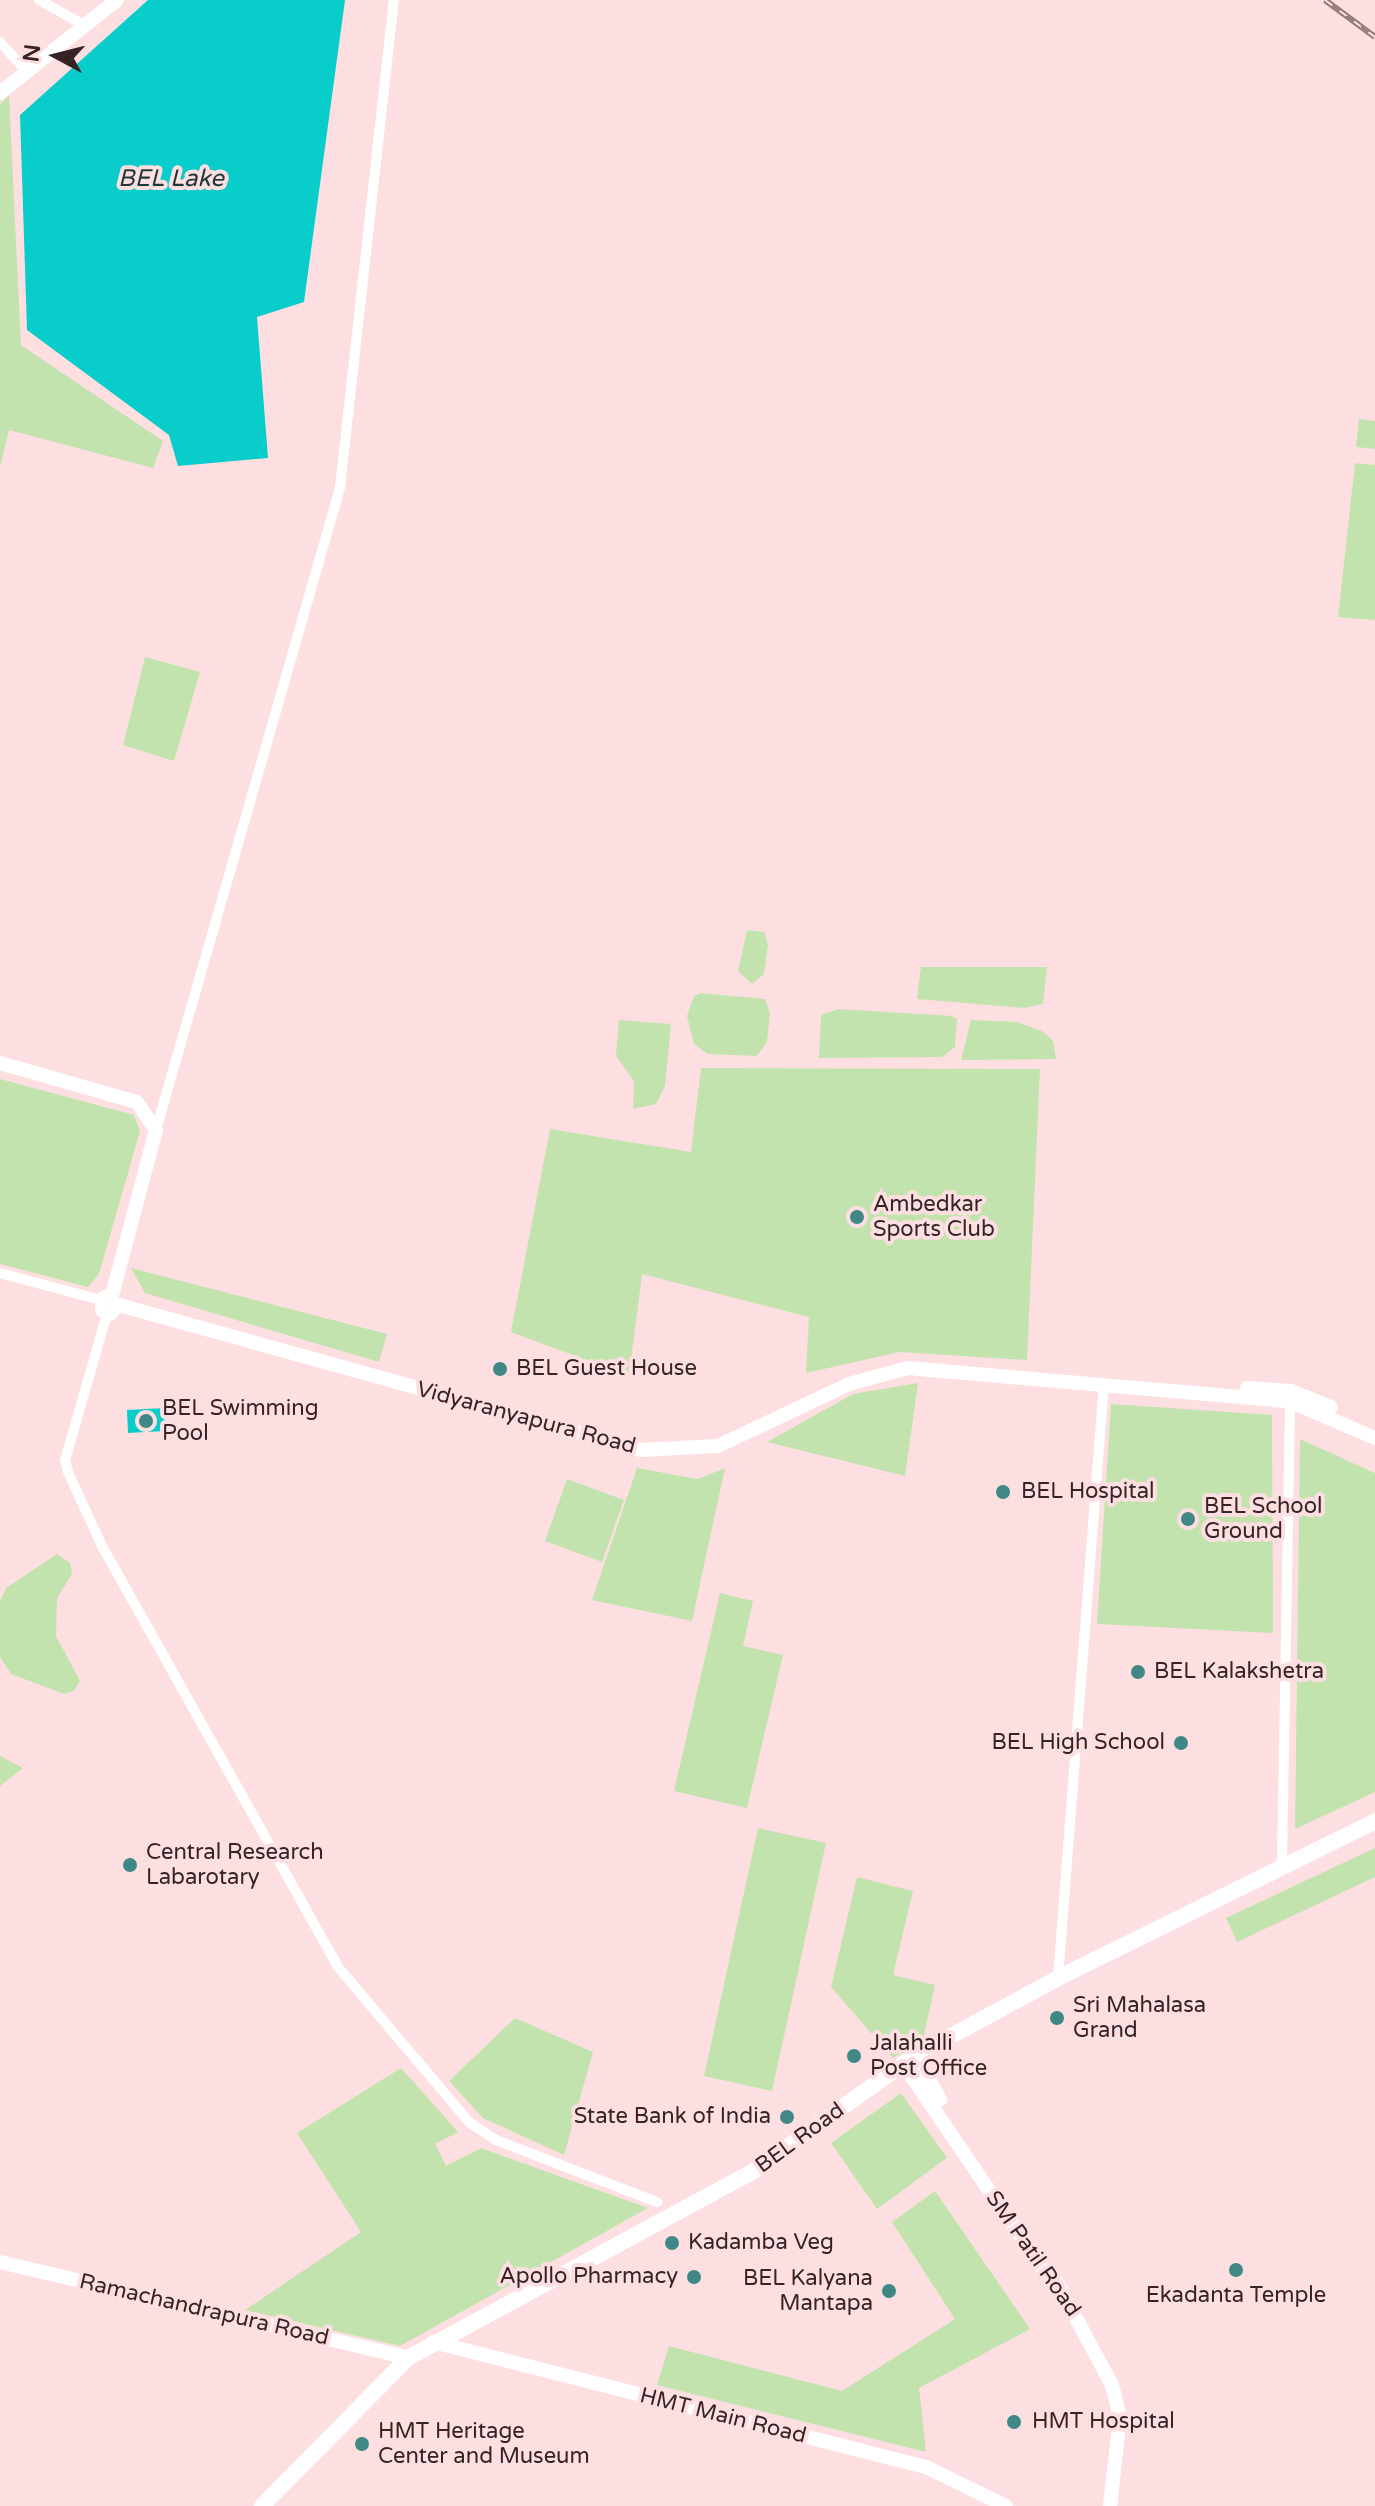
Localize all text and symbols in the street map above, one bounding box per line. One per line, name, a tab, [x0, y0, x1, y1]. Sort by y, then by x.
north arrow	[16, 16, 96, 96]
text: N	[18, 43, 46, 63]
water label: BEL Lake	[118, 165, 224, 193]
place label: Ambedkar Sports Club	[873, 1191, 995, 1242]
marker: Ambedkar Sports Club	[848, 1208, 866, 1226]
place label: BEL Guest House	[516, 1356, 697, 1382]
marker: BEL Guest House	[491, 1360, 509, 1378]
street label: Vidyaranyapura Road	[414, 1376, 638, 1460]
place label: BEL Swimming Pool	[162, 1395, 319, 1446]
marker: BEL Swimming Pool	[137, 1412, 155, 1430]
place label: BEL Hospital	[1021, 1479, 1155, 1505]
marker: BEL Hospital	[992, 1481, 1014, 1503]
place label: BEL School Ground	[1204, 1493, 1323, 1544]
marker: BEL School Ground	[1179, 1510, 1197, 1528]
place label: BEL Kalakshetra	[1154, 1659, 1324, 1685]
marker: BEL Kalakshetra	[1129, 1663, 1147, 1681]
place label: BEL High School	[992, 1730, 1165, 1756]
marker: BEL High School	[1172, 1734, 1190, 1752]
place label: Central Research Labarotary	[146, 1839, 324, 1890]
marker: Central Research Labarotary	[121, 1856, 139, 1874]
place label: Sri Mahalasa Grand	[1073, 1992, 1206, 2044]
marker: Sri Mahalasa Grand	[1048, 2009, 1066, 2027]
place label: Jalahalli Post Office	[870, 2030, 987, 2082]
marker: Jalahalli Post Office	[845, 2047, 863, 2065]
street label: BEL Road	[751, 2097, 849, 2179]
place label: State Bank of India	[574, 2104, 771, 2130]
marker: State Bank of India	[778, 2108, 796, 2126]
street label: SM Patil Road	[980, 2186, 1086, 2322]
place label: Kadamba Veg	[688, 2230, 834, 2256]
marker: Kadamba Veg	[663, 2234, 681, 2252]
marker: Ekadanta Temple	[1227, 2261, 1245, 2279]
place label: Apollo Pharmacy	[499, 2264, 678, 2290]
place label: BEL Kalyana Mantapa	[743, 2265, 873, 2316]
street label: Ramachandrapura Road	[77, 2268, 331, 2352]
marker: Apollo Pharmacy	[685, 2268, 703, 2286]
marker: BEL Kalyana Mantapa	[880, 2282, 898, 2300]
place label: Ekadanta Temple	[1146, 2283, 1326, 2309]
street label: HMT Main Road	[637, 2383, 809, 2449]
place label: HMT Hospital	[1032, 2409, 1175, 2435]
marker: HMT Hospital	[1003, 2411, 1025, 2433]
place label: HMT Heritage Center and Museum	[378, 2418, 590, 2470]
marker: HMT Heritage Center and Museum	[353, 2435, 371, 2453]

